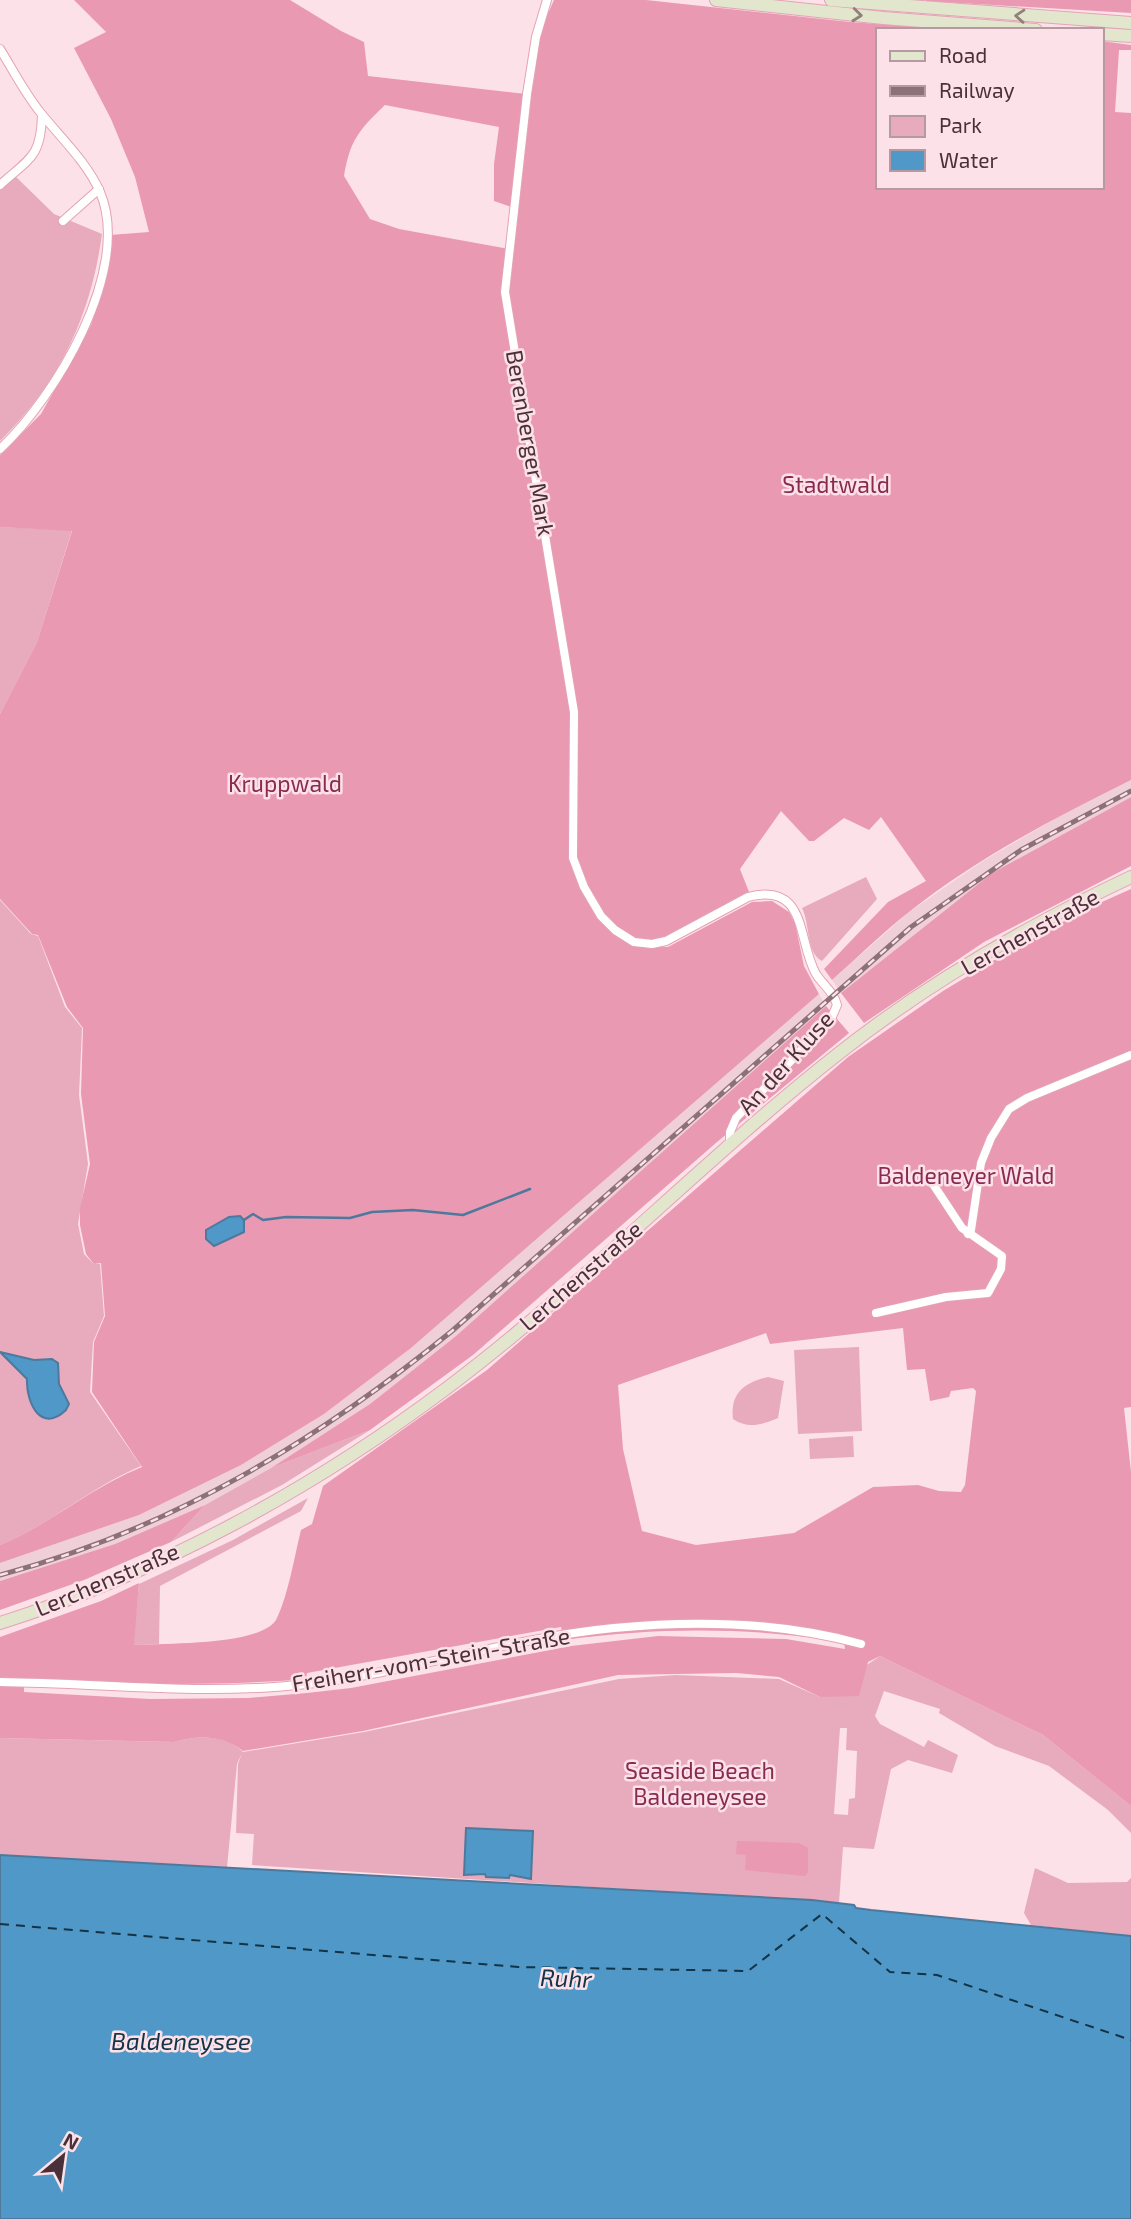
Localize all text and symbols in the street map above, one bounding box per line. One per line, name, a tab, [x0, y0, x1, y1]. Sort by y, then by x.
one-way arrow	[851, 8, 862, 23]
one-way arrow	[1014, 9, 1025, 24]
legend	[876, 28, 1103, 189]
text: Road	[939, 42, 987, 67]
text: Railway	[939, 77, 1015, 102]
text: Park	[939, 112, 982, 137]
text: Water	[939, 147, 998, 172]
street label: Berenberger Mark	[501, 348, 561, 538]
park label: Stadtwald	[782, 470, 890, 498]
park label: Kruppwald	[228, 769, 342, 797]
street label: Lerchenstraße	[956, 882, 1103, 981]
street label: An der Kluse	[731, 1005, 839, 1120]
park label: Baldeneyer Wald	[877, 1161, 1055, 1189]
street label: Lerchenstraße	[513, 1214, 647, 1336]
street label: Lerchenstraße	[30, 1536, 183, 1622]
street label: Freiherr-vom-Stein-Straße	[290, 1621, 572, 1697]
park label: Seaside Beach Baldeneysee	[625, 1756, 775, 1810]
water label: Ruhr	[540, 1962, 593, 1993]
water label: Baldeneysee	[111, 2026, 251, 2055]
north arrow	[28, 2121, 98, 2191]
text: N	[60, 2127, 83, 2154]

